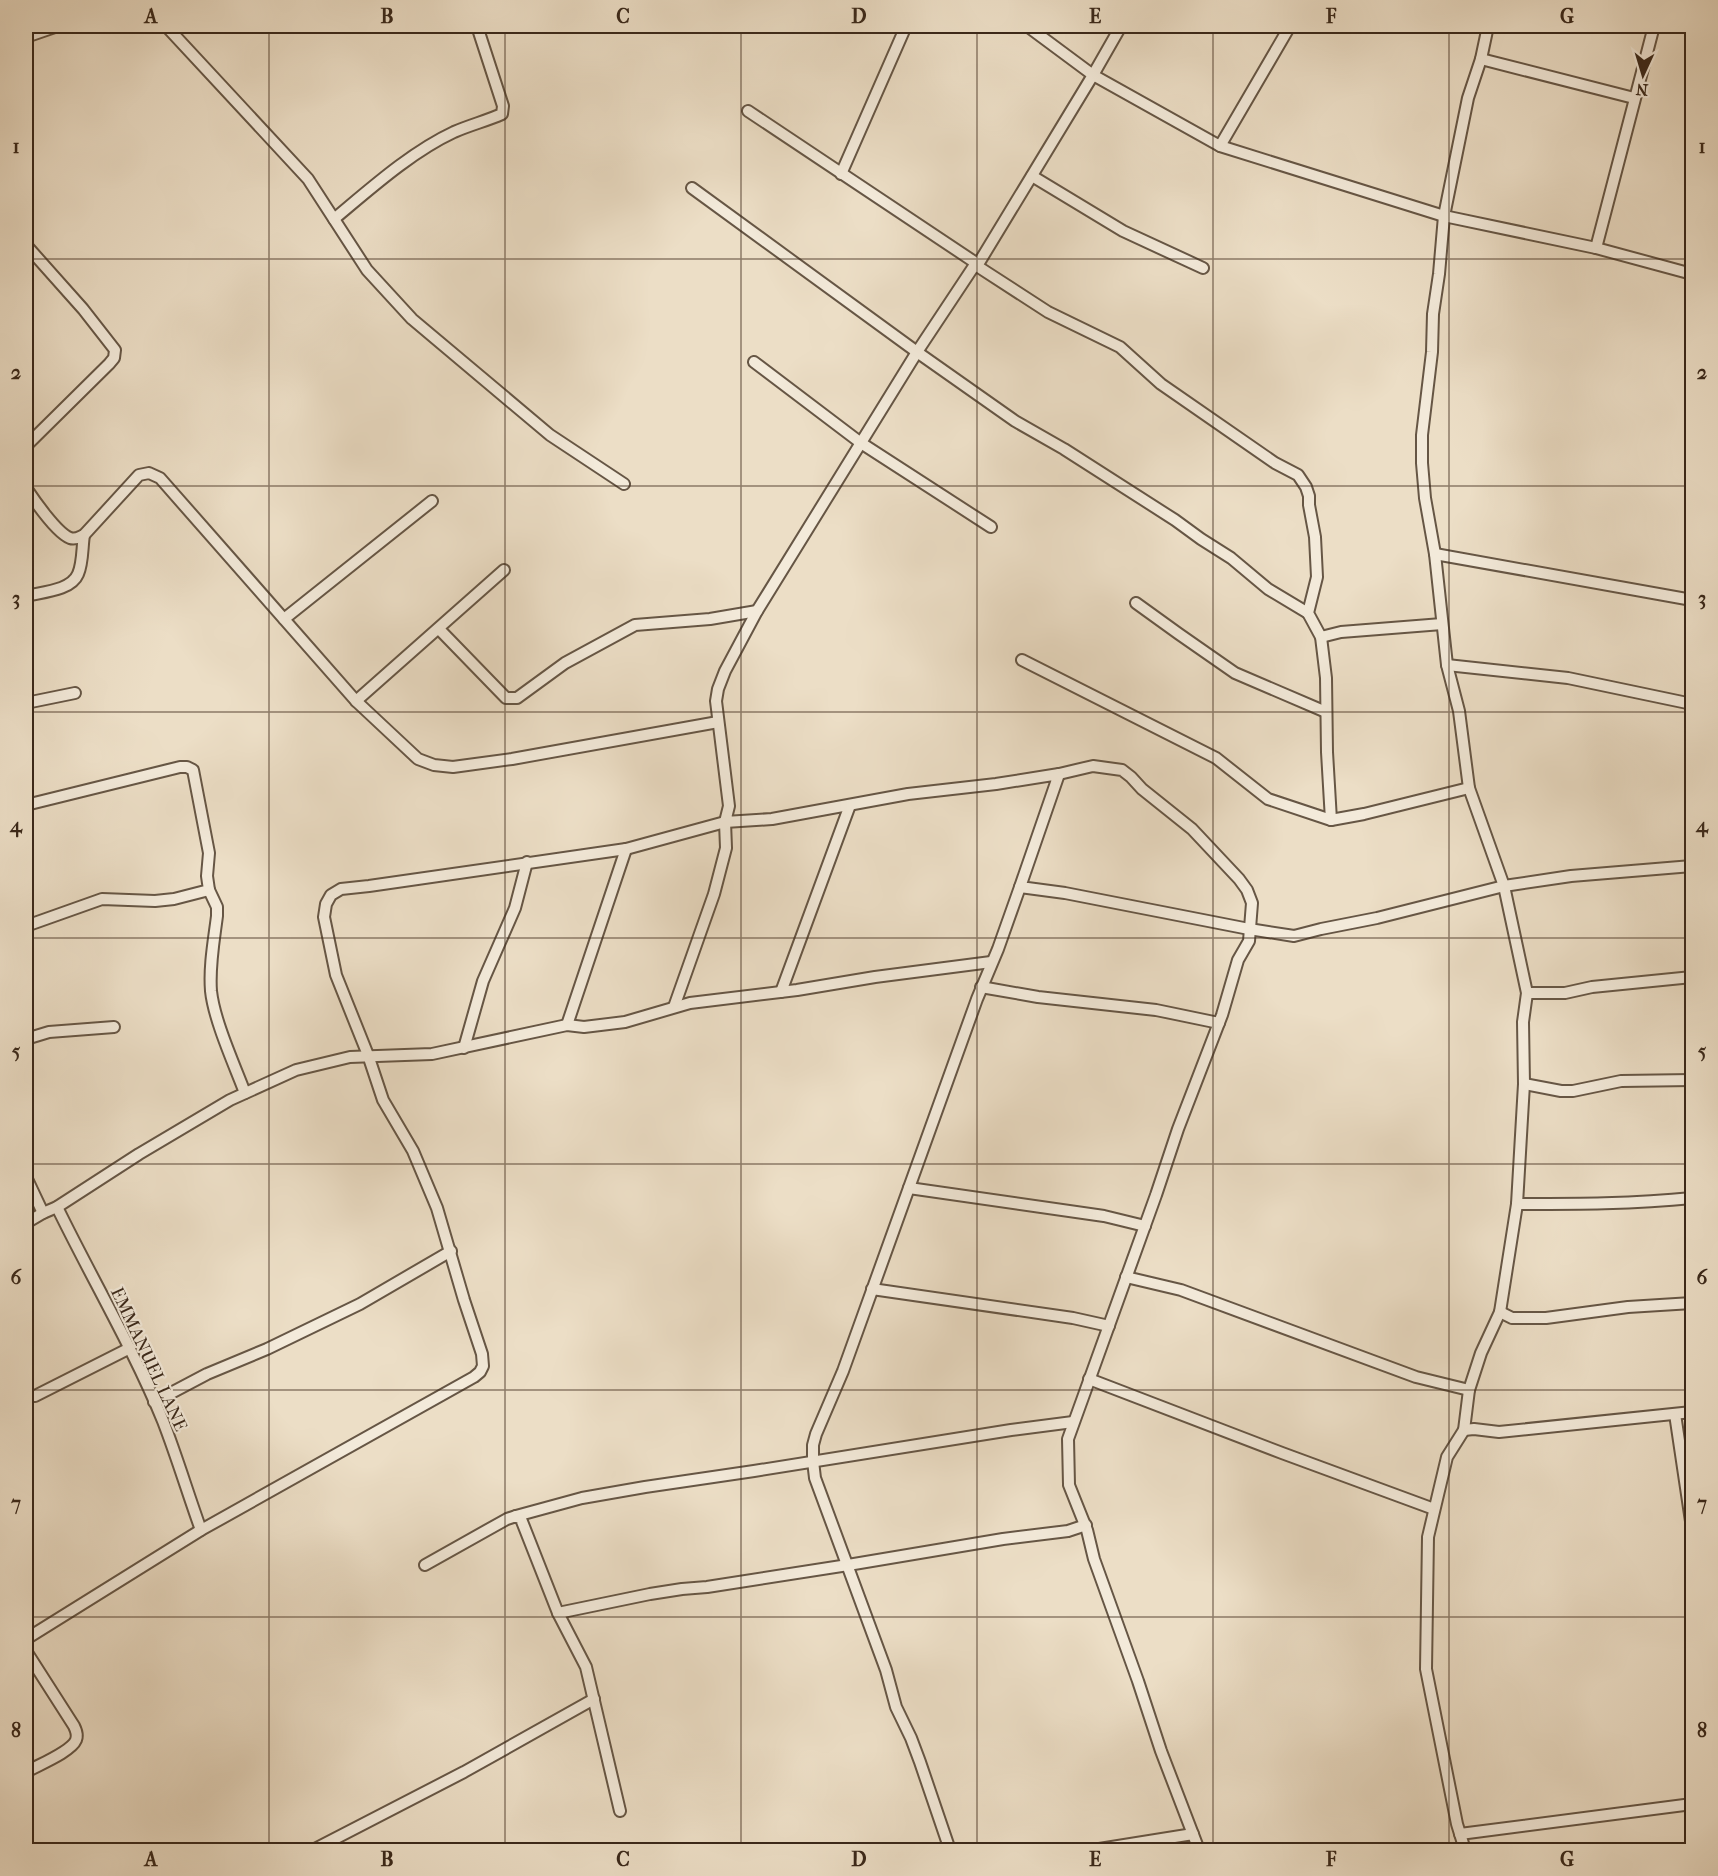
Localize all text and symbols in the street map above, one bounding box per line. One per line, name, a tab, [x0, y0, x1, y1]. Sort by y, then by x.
text: A	[143, 5, 159, 28]
text: B	[380, 5, 394, 28]
text: C	[616, 5, 630, 28]
text: D	[851, 5, 867, 28]
text: E	[1089, 5, 1101, 28]
text: F	[1325, 5, 1337, 28]
text: G	[1560, 5, 1574, 28]
north arrow	[1613, 45, 1673, 105]
text: N	[1634, 80, 1649, 99]
text: 1	[12, 135, 20, 158]
text: 1	[1698, 135, 1706, 158]
text: 2	[11, 361, 21, 384]
text: 2	[1697, 361, 1707, 384]
text: 3	[12, 587, 20, 610]
text: 3	[1698, 587, 1706, 610]
text: 4	[9, 814, 23, 838]
text: 4	[1695, 814, 1709, 838]
text: 5	[12, 1040, 21, 1063]
text: 5	[1698, 1040, 1707, 1063]
text: 6	[11, 1266, 23, 1289]
text: 6	[1697, 1266, 1709, 1289]
street label: EMMANUEL LANE	[106, 1284, 191, 1435]
text: 7	[10, 1492, 21, 1515]
text: 7	[1696, 1492, 1707, 1515]
text: 8	[11, 1719, 21, 1742]
text: 8	[1697, 1719, 1707, 1742]
text: A	[143, 1848, 159, 1871]
text: B	[380, 1848, 394, 1871]
text: C	[616, 1848, 630, 1871]
text: D	[851, 1848, 867, 1871]
text: E	[1089, 1848, 1101, 1871]
text: F	[1325, 1848, 1337, 1871]
text: G	[1560, 1848, 1574, 1871]

